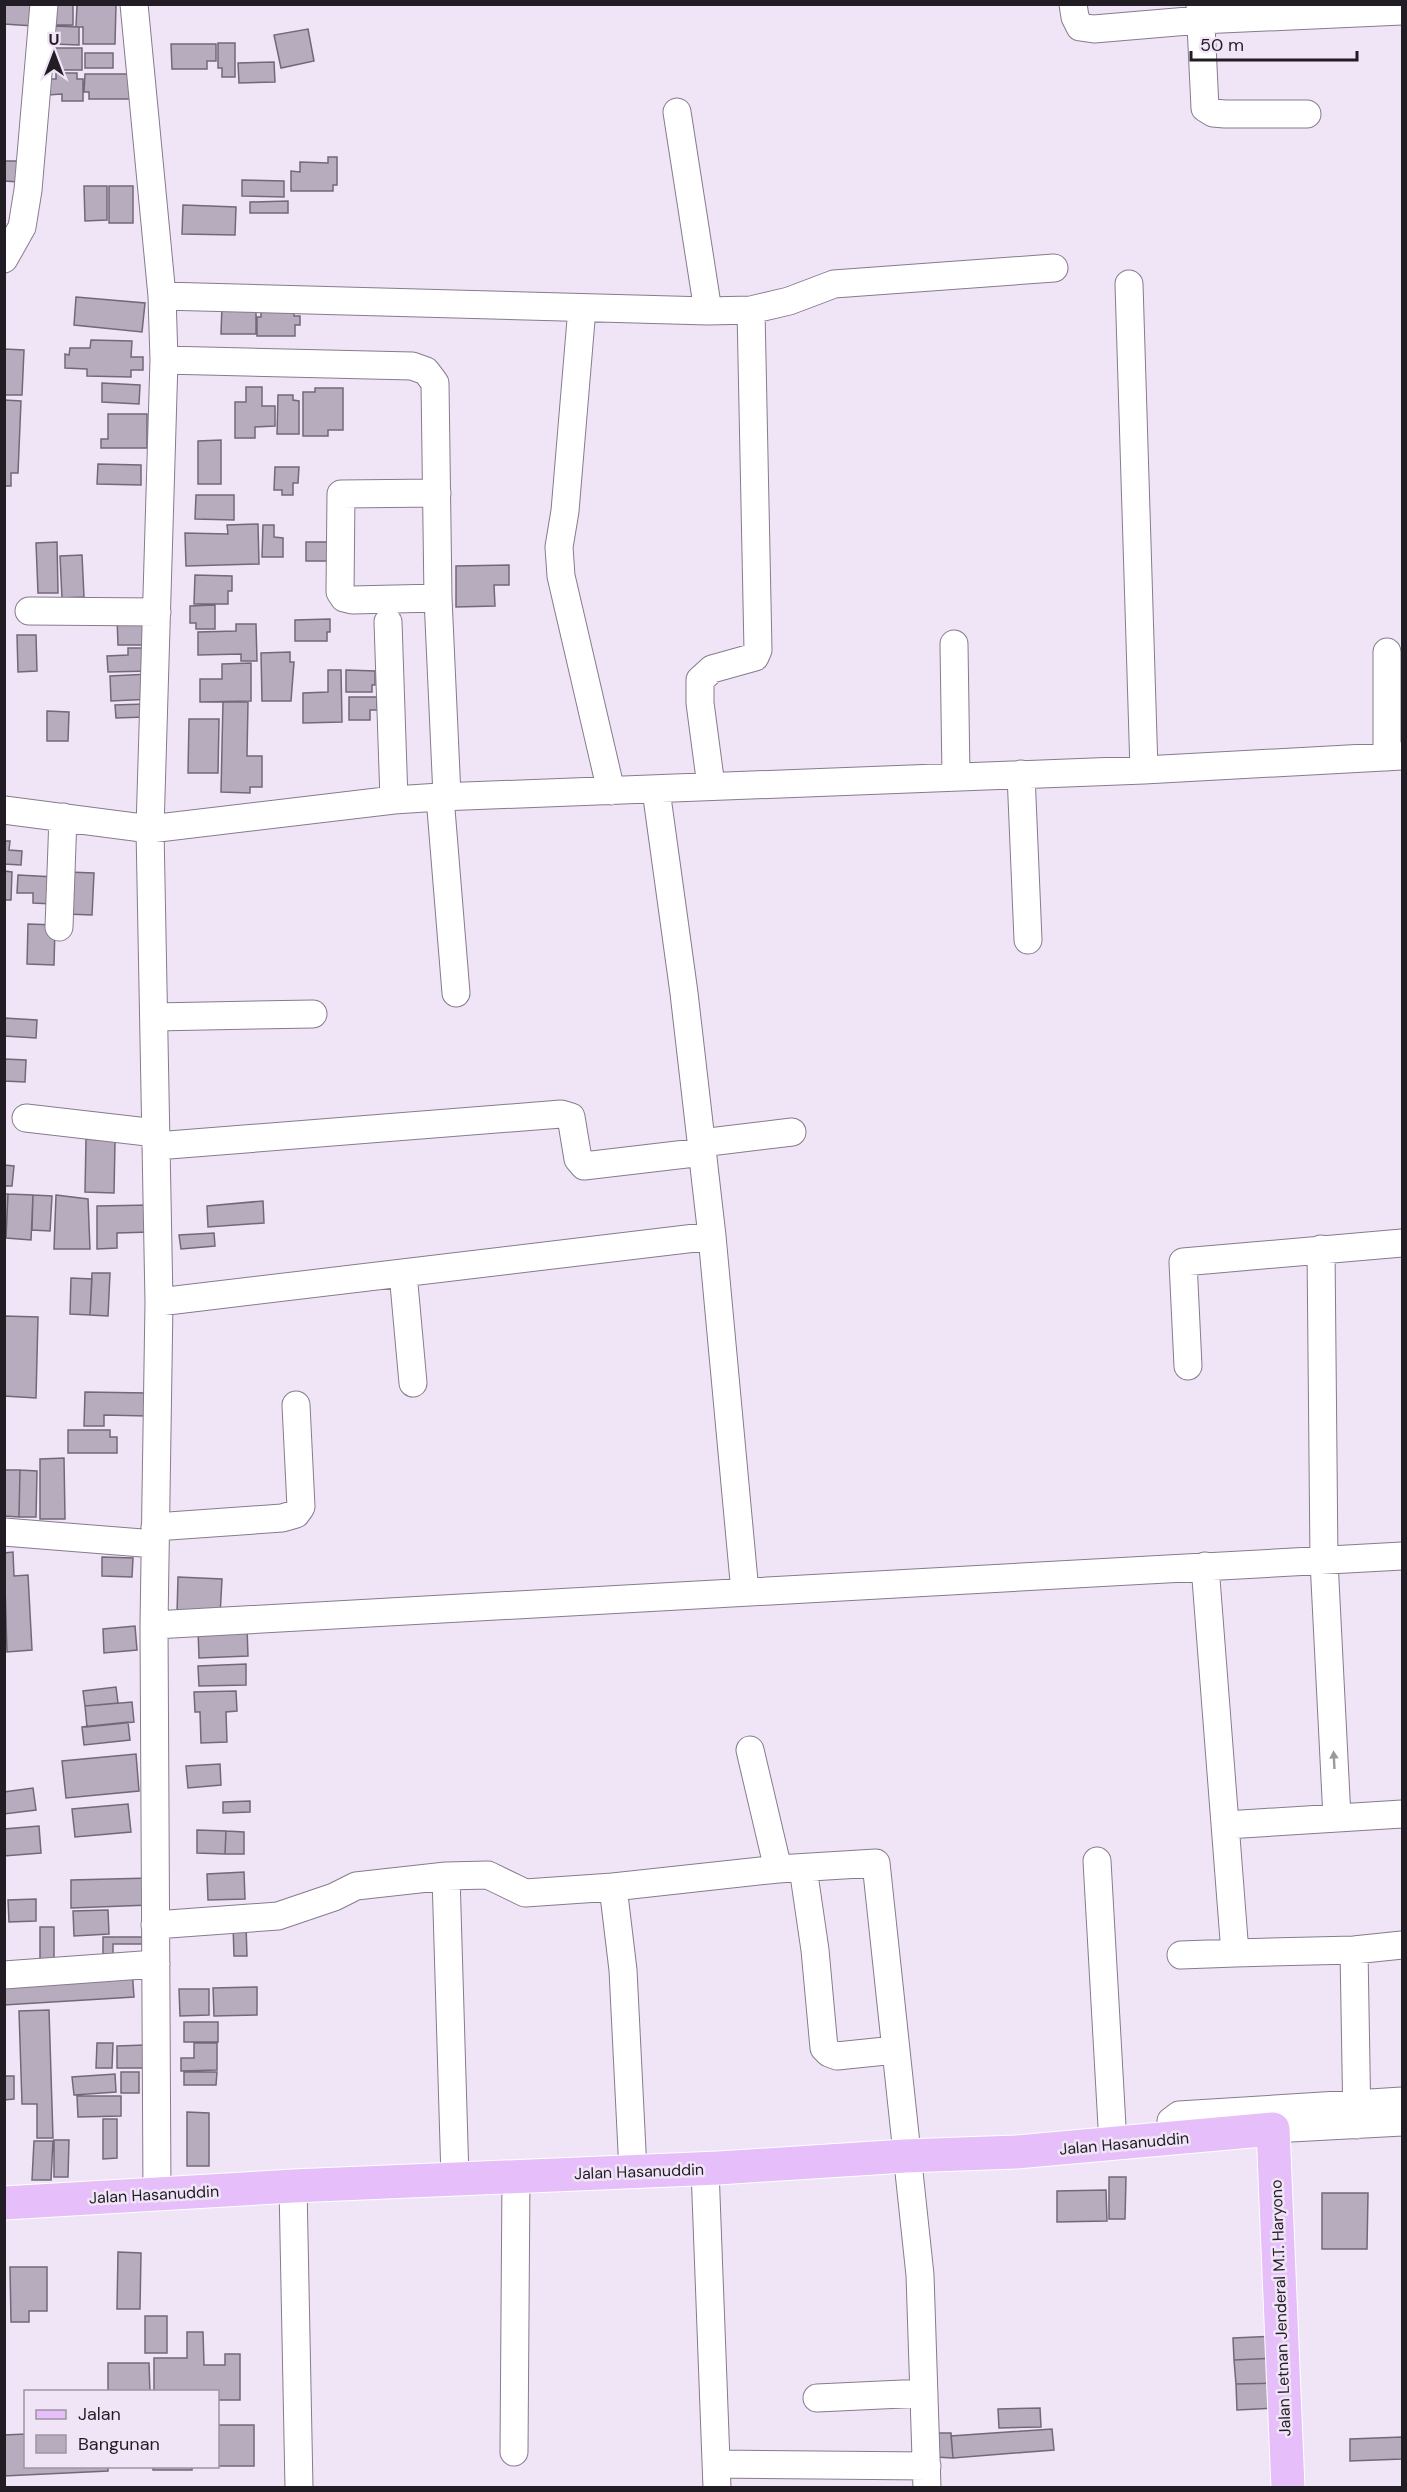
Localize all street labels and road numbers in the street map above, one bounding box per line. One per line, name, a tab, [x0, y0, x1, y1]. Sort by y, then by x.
street label: Jalan Hasanuddin	[1058, 2127, 1190, 2160]
street label: Jalan Hasanuddin	[574, 2159, 704, 2184]
street label: Jalan Letnan Jenderal M.T. Haryono	[1266, 2179, 1295, 2437]
street label: Jalan Hasanuddin	[88, 2181, 220, 2208]

